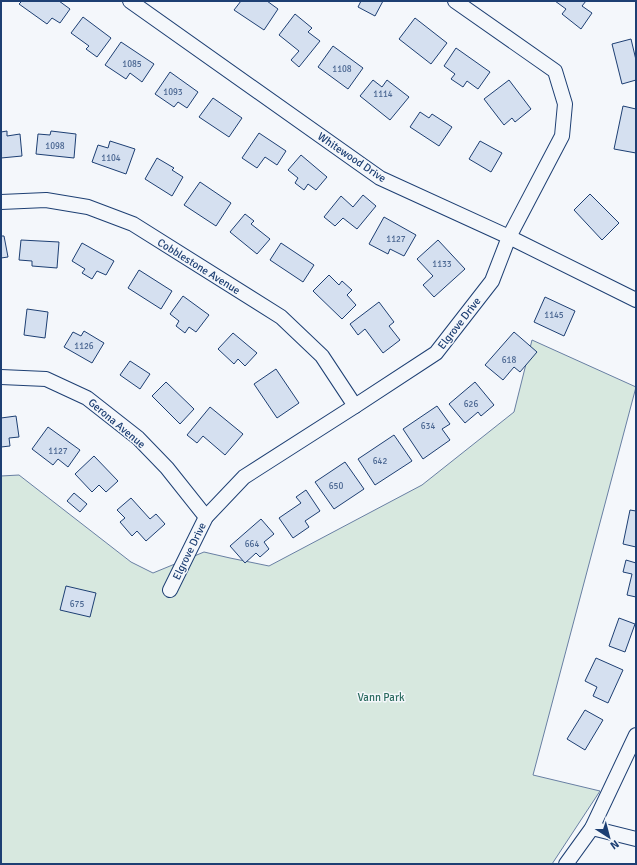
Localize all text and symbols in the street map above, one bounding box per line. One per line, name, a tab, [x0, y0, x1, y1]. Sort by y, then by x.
house number: 1085	[122, 59, 142, 70]
house number: 1108	[332, 64, 352, 75]
house number: 1093	[163, 87, 183, 98]
house number: 1114	[373, 89, 393, 100]
street label: Whitewood Drive	[315, 130, 388, 185]
house number: 1098	[45, 141, 65, 152]
house number: 1104	[101, 153, 121, 164]
house number: 1127	[386, 234, 406, 245]
street label: Cobblestone Avenue	[155, 236, 243, 297]
house number: 1133	[432, 259, 452, 270]
street label: Elgrove Drive	[435, 295, 484, 352]
house number: 1145	[544, 310, 564, 321]
house number: 1126	[74, 341, 94, 352]
house number: 618	[502, 355, 516, 366]
street label: Gerona Avenue	[85, 396, 148, 451]
house number: 626	[464, 399, 478, 410]
house number: 634	[421, 421, 435, 432]
house number: 1127	[48, 446, 68, 457]
house number: 642	[373, 456, 387, 467]
house number: 650	[329, 481, 343, 492]
street label: Elgrove Drive	[170, 520, 209, 582]
house number: 664	[245, 539, 259, 550]
house number: 675	[70, 599, 84, 610]
park label: Vann Park	[357, 691, 405, 704]
north arrow	[589, 817, 629, 857]
text: N	[608, 837, 622, 852]

